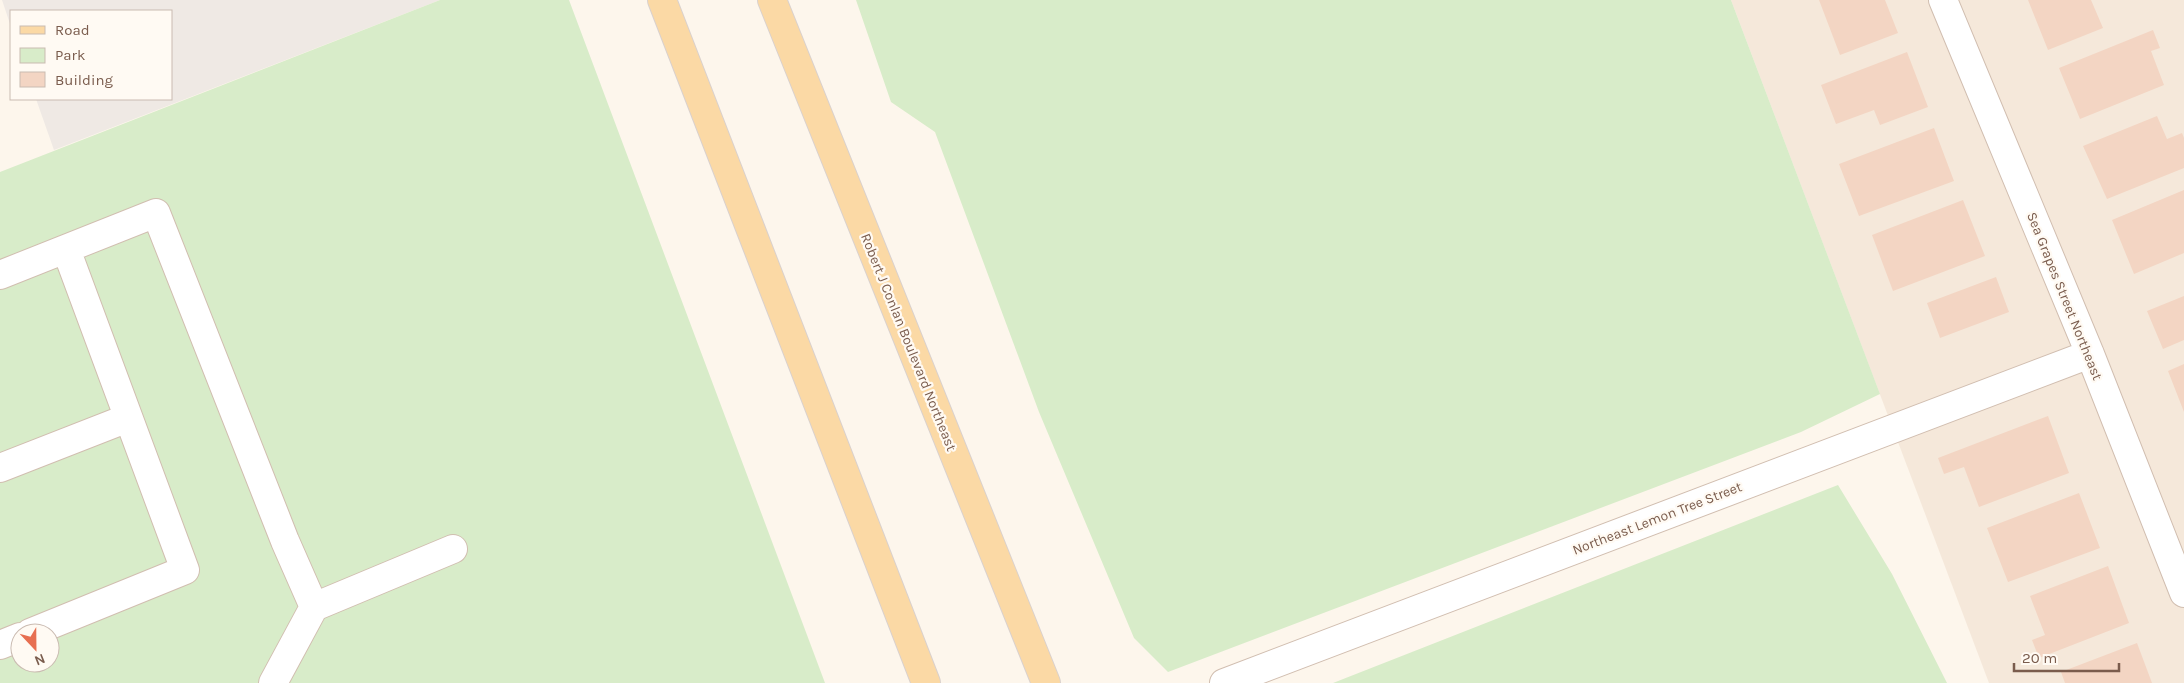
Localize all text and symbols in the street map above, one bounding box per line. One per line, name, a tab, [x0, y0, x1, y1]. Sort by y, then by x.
legend	[10, 10, 172, 100]
text: Road	[55, 21, 90, 39]
text: Park	[55, 46, 85, 64]
text: Building	[55, 71, 113, 89]
street label: Sea Grapes Street Northeast	[2023, 210, 2106, 383]
street label: Robert J Conlan Boulevard Northeast	[857, 231, 960, 454]
street label: Northeast Lemon Tree Street	[1570, 478, 1744, 559]
north arrow	[10, 623, 60, 673]
scale bar	[2014, 640, 2119, 672]
text: 20 m	[2022, 649, 2057, 667]
text: N	[32, 650, 48, 669]

